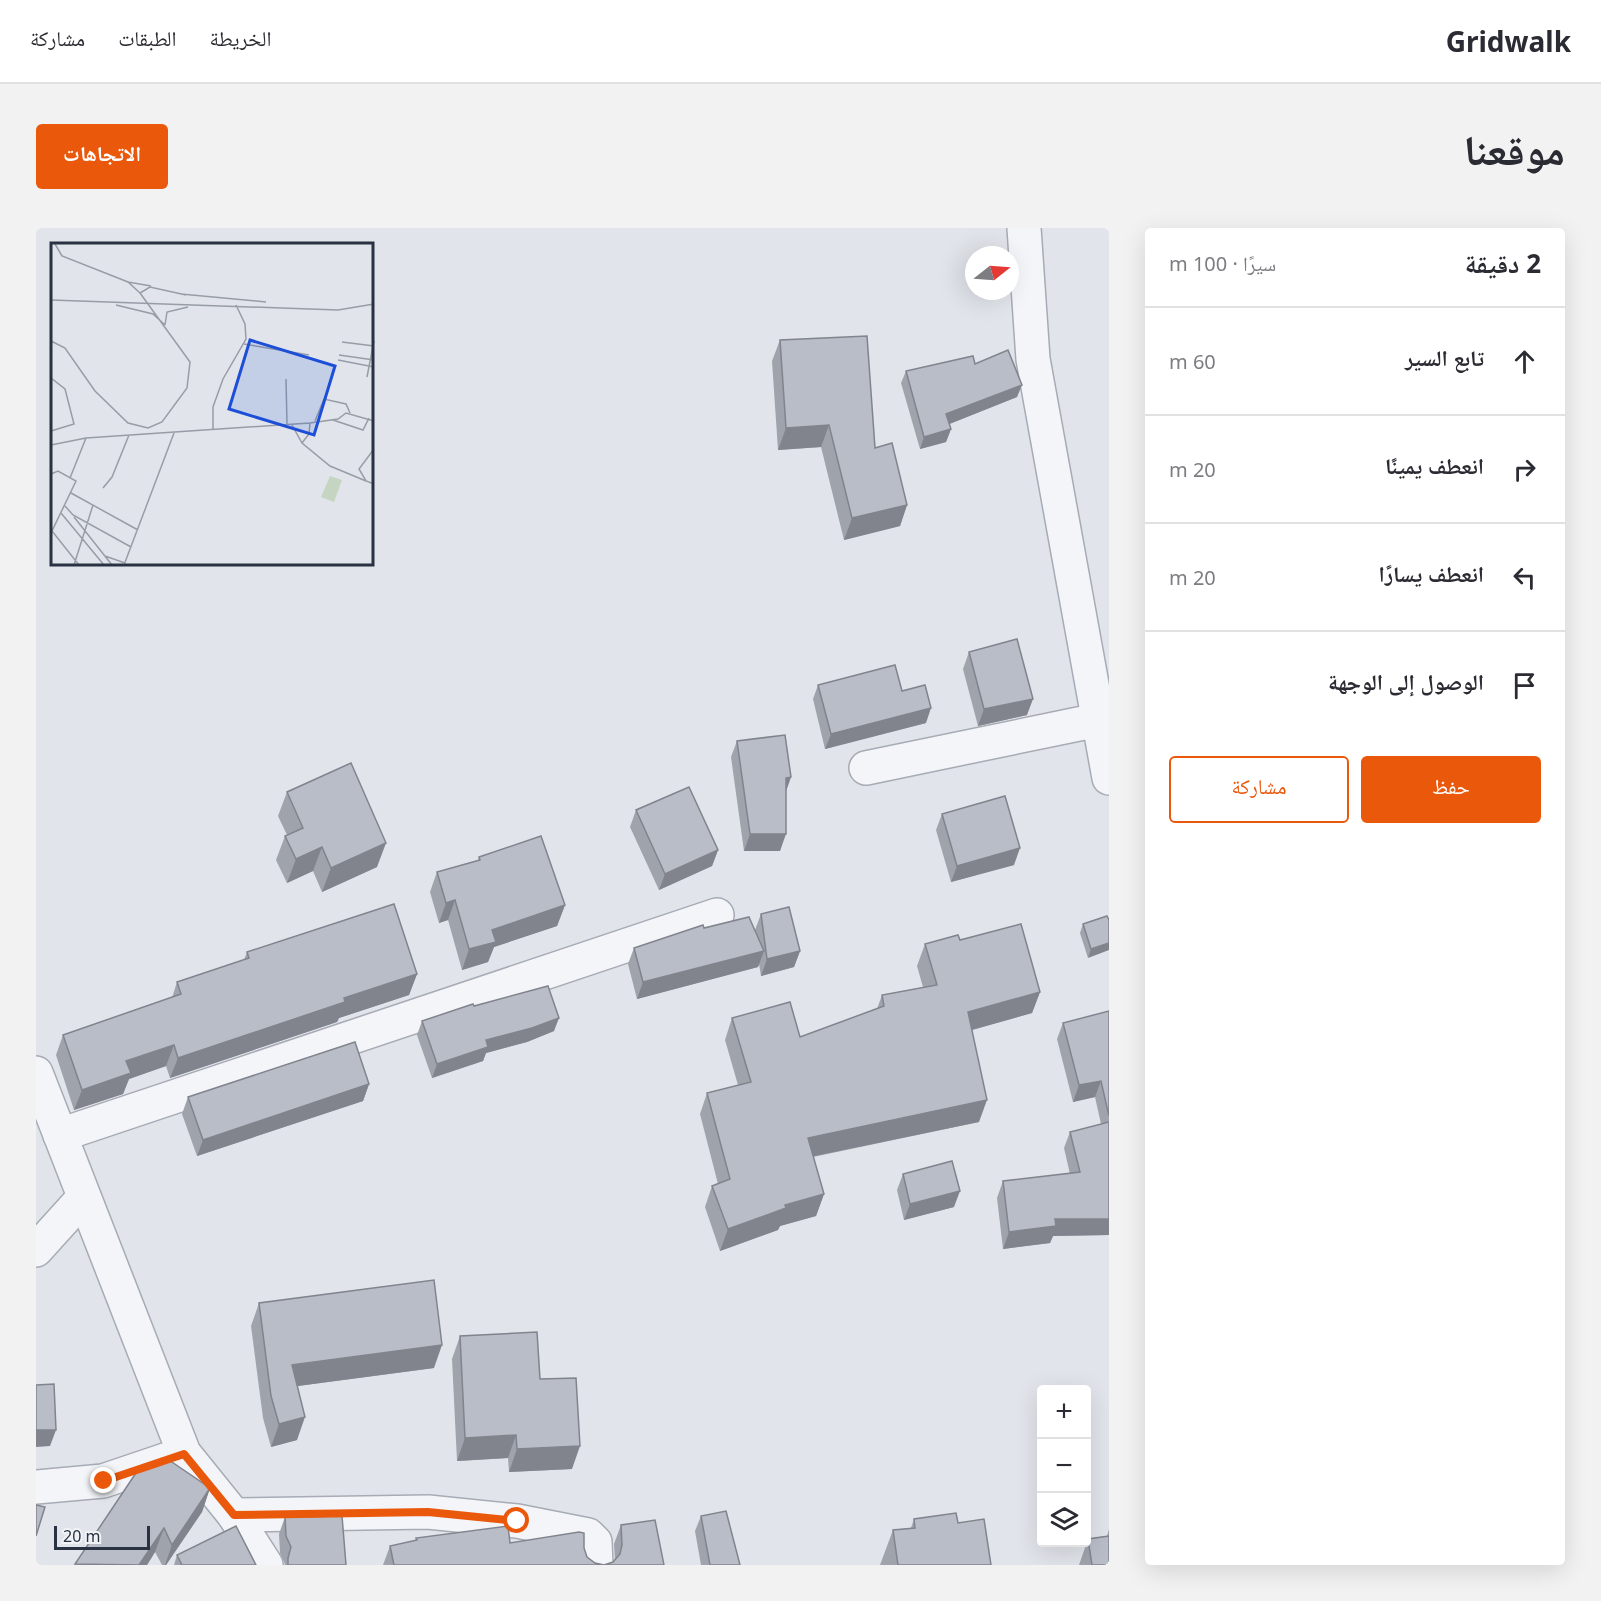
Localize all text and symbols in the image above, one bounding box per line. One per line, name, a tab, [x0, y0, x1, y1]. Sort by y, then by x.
text: Gridwalk	[1446, 22, 1571, 60]
text: مشاركة	[30, 24, 85, 52]
text: الطبقات	[118, 24, 177, 52]
text: الخريطة	[210, 24, 271, 52]
text: موقعنا	[1464, 120, 1565, 177]
button: الاتجاهات	[36, 124, 168, 189]
inset map	[51, 243, 374, 566]
text: 2 دقيقة	[1465, 245, 1541, 281]
north arrow	[965, 246, 1019, 300]
text: سيرًا · 100 m	[1169, 250, 1276, 277]
text: تابع السير	[1405, 342, 1484, 372]
icon: ahead	[1508, 345, 1541, 378]
text: 60 m	[1169, 348, 1216, 375]
text: انعطف يمينًا	[1385, 450, 1484, 480]
icon: right	[1508, 453, 1541, 486]
text: 20 m	[1169, 456, 1216, 483]
text: انعطف يسارًا	[1379, 558, 1484, 588]
icon: left	[1508, 561, 1541, 594]
text: 20 m	[1169, 564, 1216, 591]
text: الوصول إلى الوجهة	[1328, 666, 1484, 696]
icon: arrive	[1508, 669, 1541, 702]
button: مشاركة	[1169, 756, 1349, 823]
button: حفظ	[1361, 756, 1541, 823]
map controls	[1037, 1385, 1091, 1547]
button: +	[1037, 1385, 1091, 1439]
button: −	[1037, 1439, 1091, 1493]
route end	[90, 1467, 116, 1493]
button: layers	[1037, 1493, 1091, 1547]
route start	[503, 1507, 529, 1533]
scale bar	[54, 1523, 150, 1550]
text: 20 m	[63, 1525, 100, 1547]

